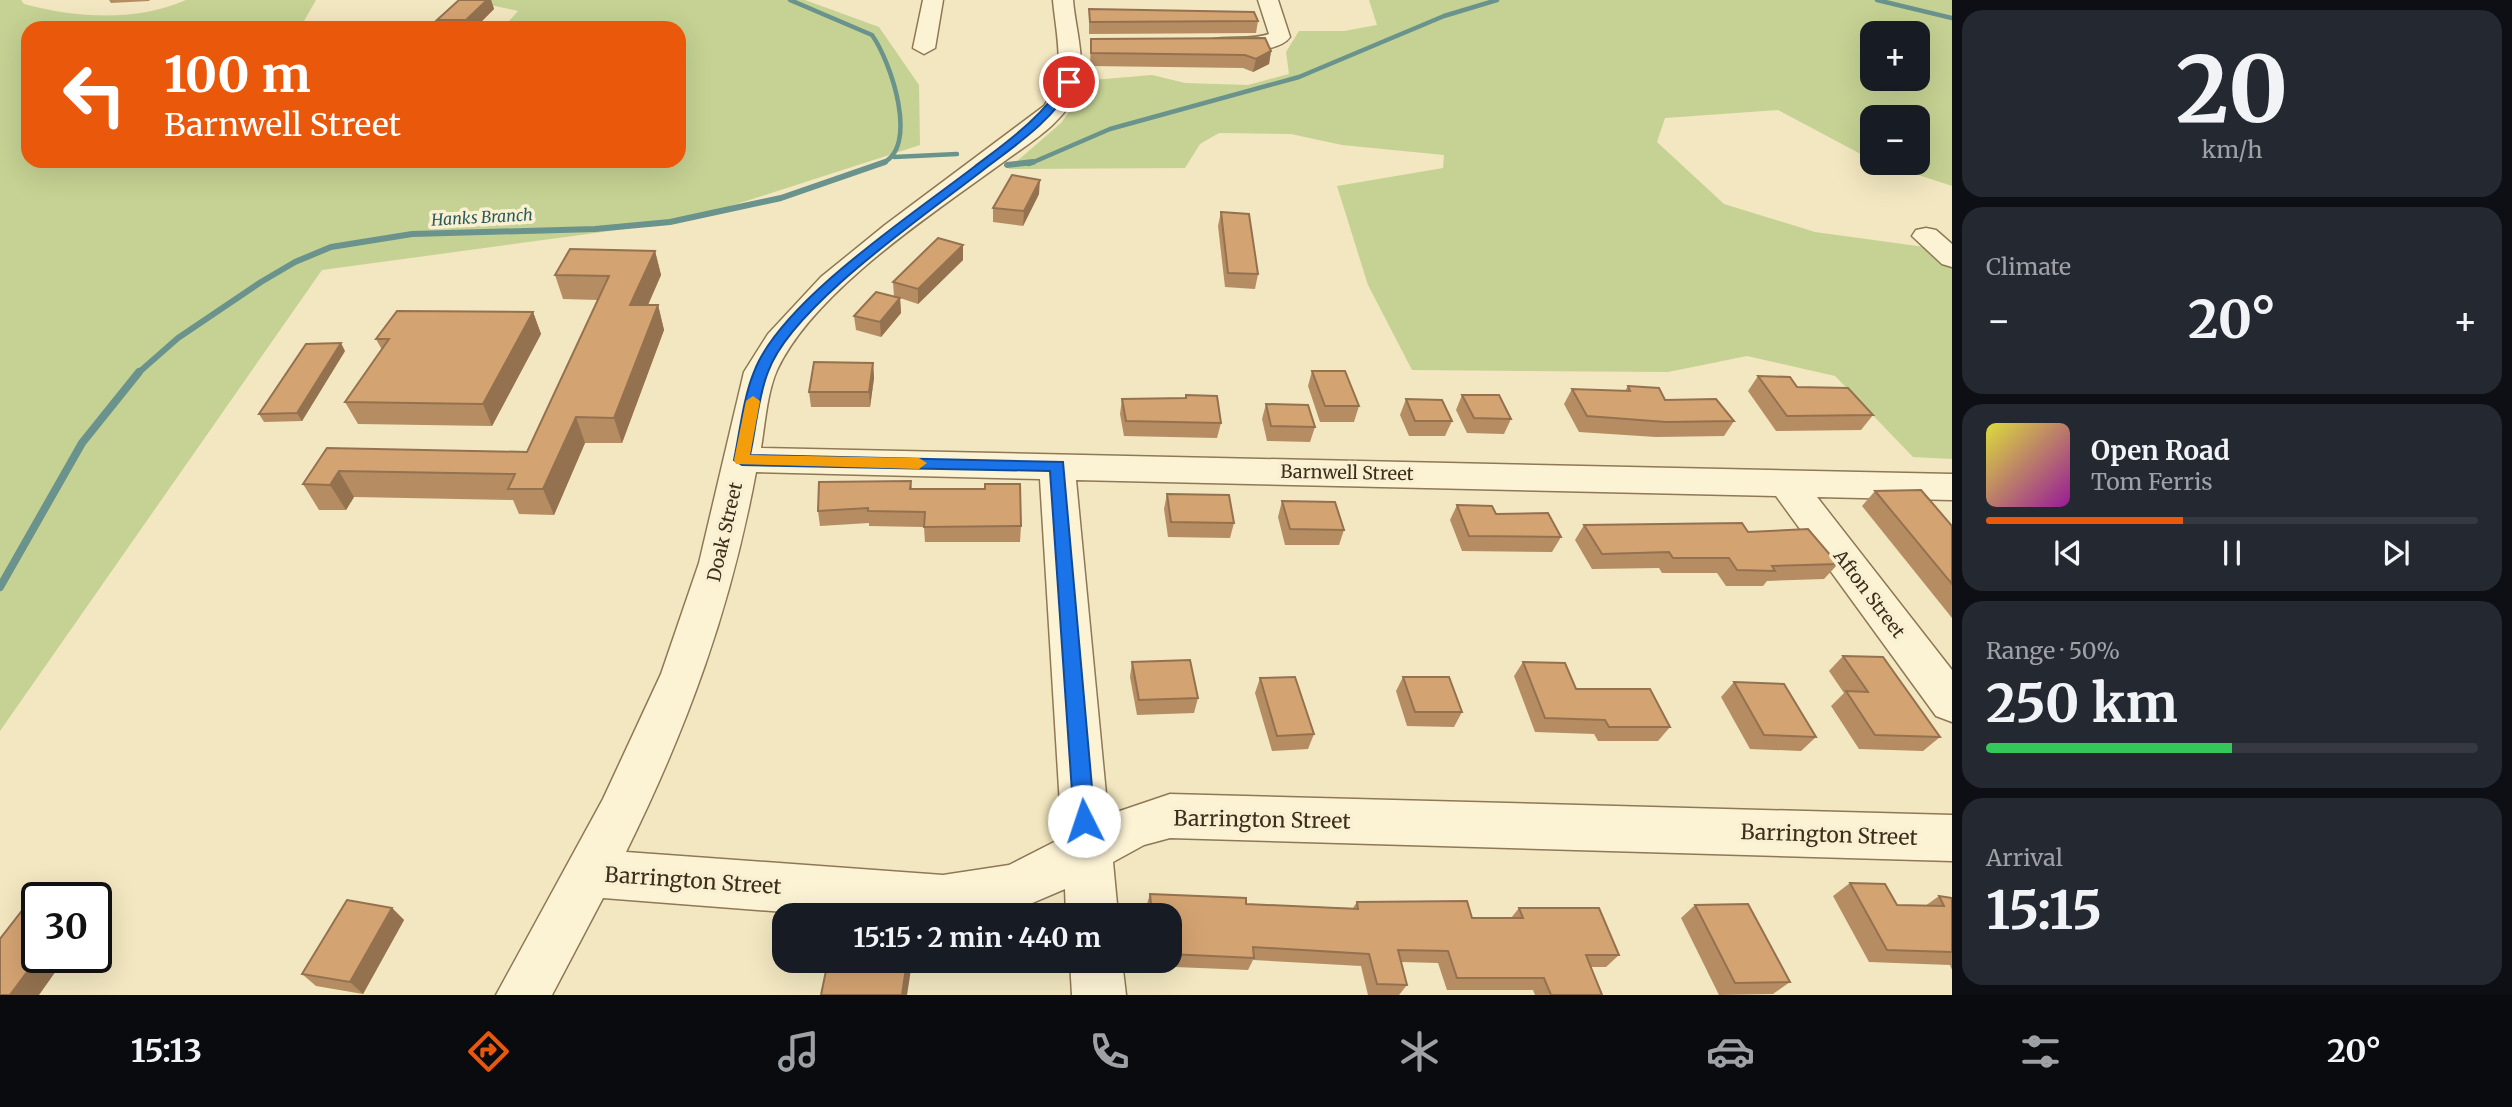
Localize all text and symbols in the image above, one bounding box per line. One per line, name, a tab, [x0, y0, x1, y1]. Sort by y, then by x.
map controls	[1860, 21, 1930, 175]
button: +	[1860, 21, 1930, 91]
text: 20	[2176, 32, 2288, 147]
text: 100 m	[164, 44, 311, 105]
icon: left	[49, 49, 140, 140]
pin	[1039, 52, 1099, 112]
icon: arrive	[1050, 63, 1088, 101]
text: Barnwell Street	[164, 105, 401, 145]
button: −	[1860, 105, 1930, 175]
text: km/h	[2202, 135, 2262, 164]
water label: Hanks Branch	[430, 204, 533, 230]
text: Climate	[1986, 252, 2071, 281]
text: 20°	[2188, 287, 2276, 352]
text: −	[1986, 297, 2011, 344]
text: +	[2453, 297, 2478, 344]
text: Open Road	[2091, 434, 2230, 467]
street label: Barnwell Street	[1280, 460, 1414, 485]
text: Tom Ferris	[2091, 467, 2213, 496]
street label: Doak Street	[702, 480, 747, 584]
icon: previous	[2049, 534, 2087, 572]
icon: pause	[2213, 534, 2251, 572]
icon: next	[2377, 534, 2415, 572]
street label: Afton Street	[1828, 544, 1910, 642]
text: Range · 50%	[1986, 636, 2120, 665]
text: 250 km	[1986, 671, 2178, 736]
position arrow	[1047, 784, 1121, 858]
street label: Barrington Street	[1173, 804, 1351, 835]
street label: Barrington Street	[1740, 818, 1918, 851]
text: Arrival	[1986, 843, 2063, 872]
street label: Barrington Street	[604, 861, 782, 900]
text: 15:15	[1986, 878, 2102, 943]
speed limit sign: 30	[21, 882, 112, 973]
text: 15:15 · 2 min · 440 m	[853, 921, 1101, 954]
icon: directions	[464, 1027, 513, 1076]
icon: music	[774, 1027, 823, 1076]
icon: phone	[1085, 1027, 1134, 1076]
icon: climate	[1395, 1027, 1444, 1076]
icon: car	[1706, 1027, 1755, 1076]
icon: filters	[2016, 1027, 2065, 1076]
text: 15:13	[131, 1031, 202, 1071]
text: 20°	[2327, 1031, 2381, 1071]

